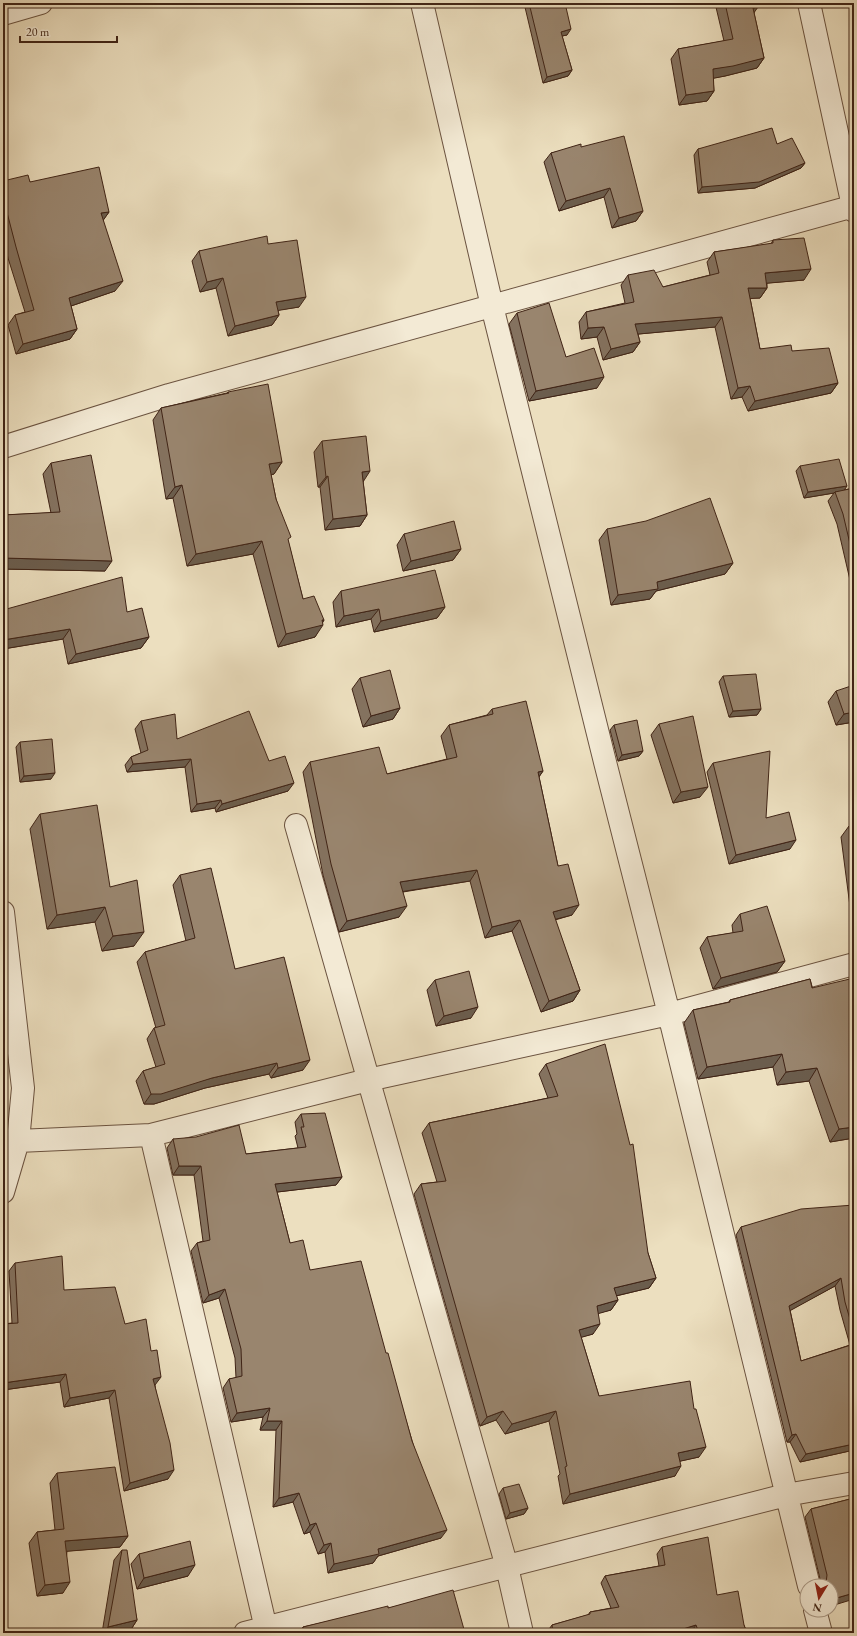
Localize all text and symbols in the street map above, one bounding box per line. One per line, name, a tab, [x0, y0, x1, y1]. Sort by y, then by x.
scale bar	[20, 18, 117, 44]
text: 20 m	[26, 24, 50, 40]
north arrow	[799, 1578, 839, 1618]
text: N	[812, 1600, 823, 1616]

